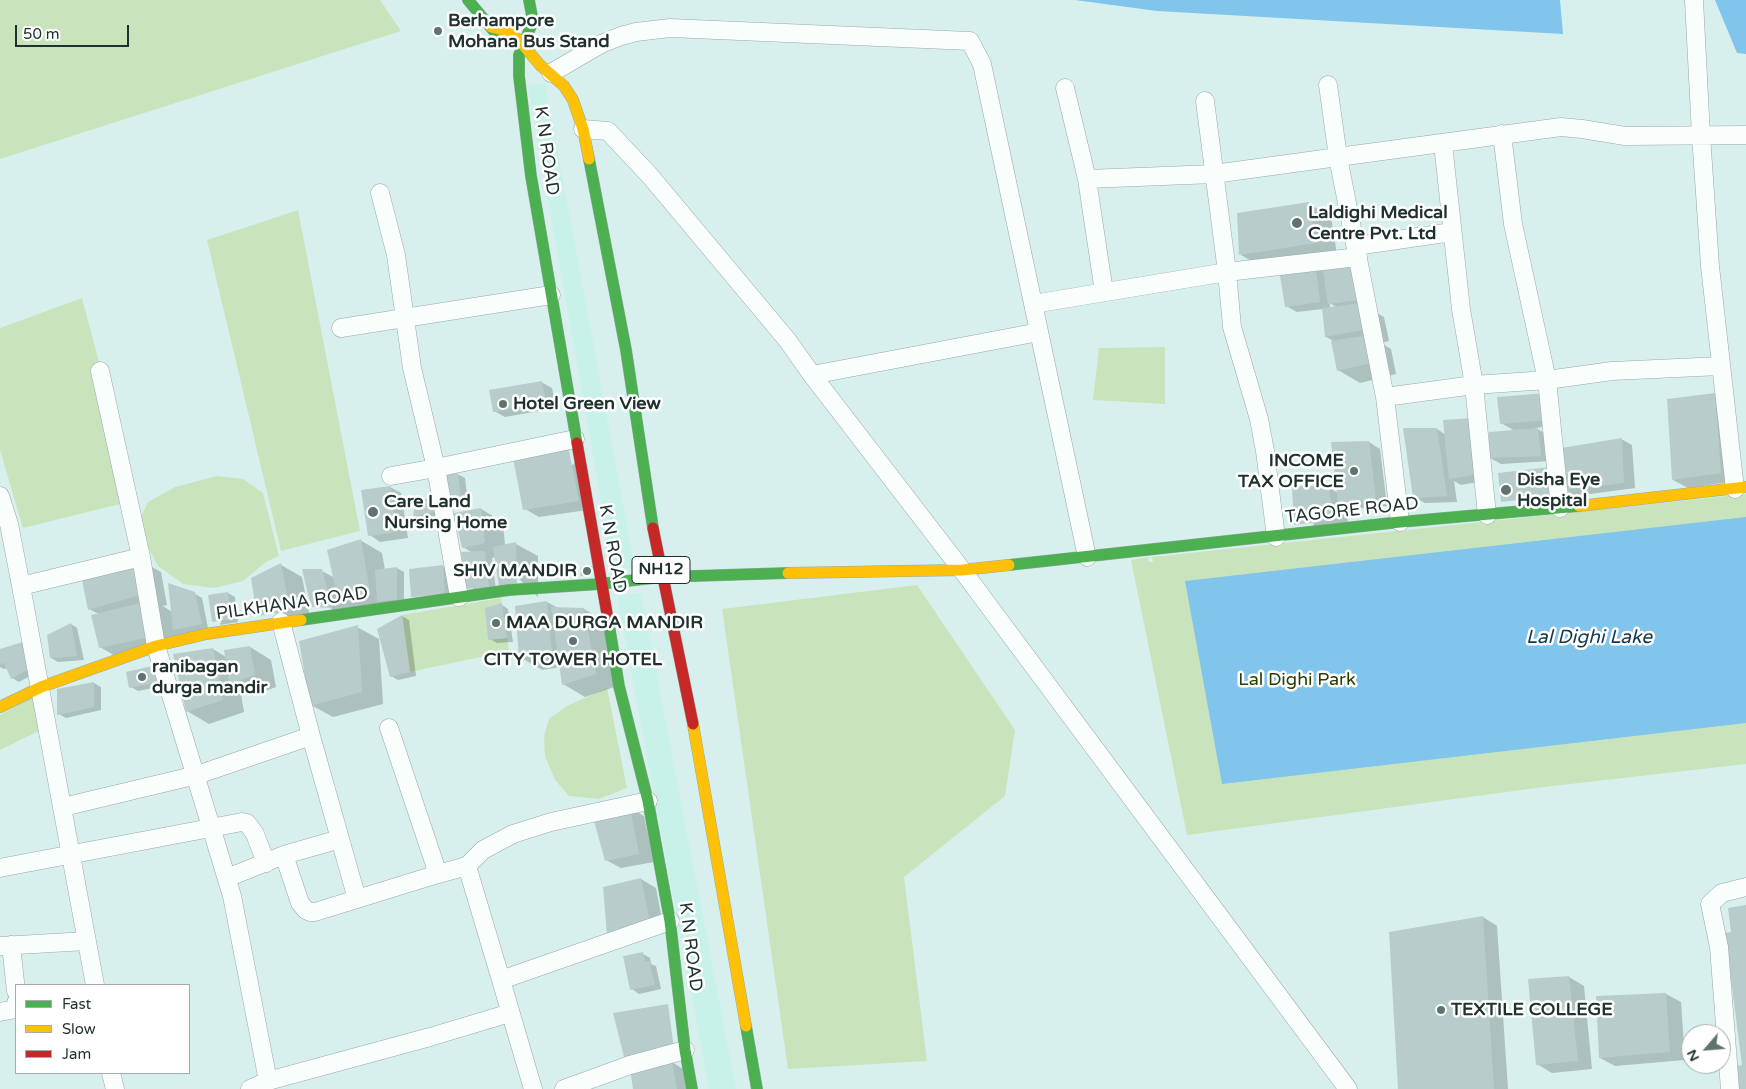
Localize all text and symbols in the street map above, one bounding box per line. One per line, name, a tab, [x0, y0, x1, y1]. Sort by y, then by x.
place label: Berhampore Mohana Bus Stand	[448, 10, 610, 52]
scale bar	[18, 15, 131, 47]
text: 50 m	[23, 25, 60, 43]
marker: Berhampore Mohana Bus Stand	[432, 25, 444, 37]
street label: K N ROAD	[529, 105, 563, 197]
place label: Laldighi Medical Centre Pvt. Ltd	[1308, 202, 1448, 244]
marker: Laldighi Medical Centre Pvt. Ltd	[1290, 216, 1304, 230]
place label: Hotel Green View	[513, 393, 661, 415]
marker: Hotel Green View	[497, 398, 509, 410]
place label: INCOME TAX OFFICE	[1238, 450, 1344, 492]
marker: INCOME TAX OFFICE	[1348, 465, 1360, 477]
place label: Disha Eye Hospital	[1517, 469, 1600, 512]
marker: Disha Eye Hospital	[1499, 483, 1513, 497]
place label: Care Land Nursing Home	[384, 491, 507, 534]
street label: TAGORE ROAD	[1284, 493, 1420, 529]
street label: K N ROAD	[594, 503, 630, 595]
marker: Care Land Nursing Home	[366, 505, 380, 519]
road number: NH12	[632, 556, 690, 584]
place label: SHIV MANDIR	[453, 560, 577, 582]
marker: SHIV MANDIR	[581, 565, 593, 577]
street label: PILKHANA ROAD	[215, 583, 369, 625]
place label: MAA DURGA MANDIR	[506, 612, 703, 634]
marker: MAA DURGA MANDIR	[490, 617, 502, 629]
water label: Lal Dighi Lake	[1526, 627, 1652, 649]
marker: CITY TOWER HOTEL	[567, 635, 579, 647]
place label: CITY TOWER HOTEL	[484, 649, 662, 671]
place label: ranibagan durga mandir	[152, 656, 267, 699]
park label: Lal Dighi Park	[1238, 669, 1356, 691]
marker: ranibagan durga mandir	[136, 671, 148, 683]
street label: K N ROAD	[674, 901, 706, 993]
legend	[15, 984, 190, 1074]
text: Fast	[62, 995, 91, 1013]
place label: TEXTILE COLLEGE	[1451, 999, 1613, 1021]
marker: TEXTILE COLLEGE	[1435, 1004, 1447, 1016]
text: Slow	[62, 1020, 96, 1038]
north arrow	[1681, 1024, 1731, 1074]
text: Jam	[62, 1045, 91, 1063]
text: N	[1683, 1047, 1703, 1064]

